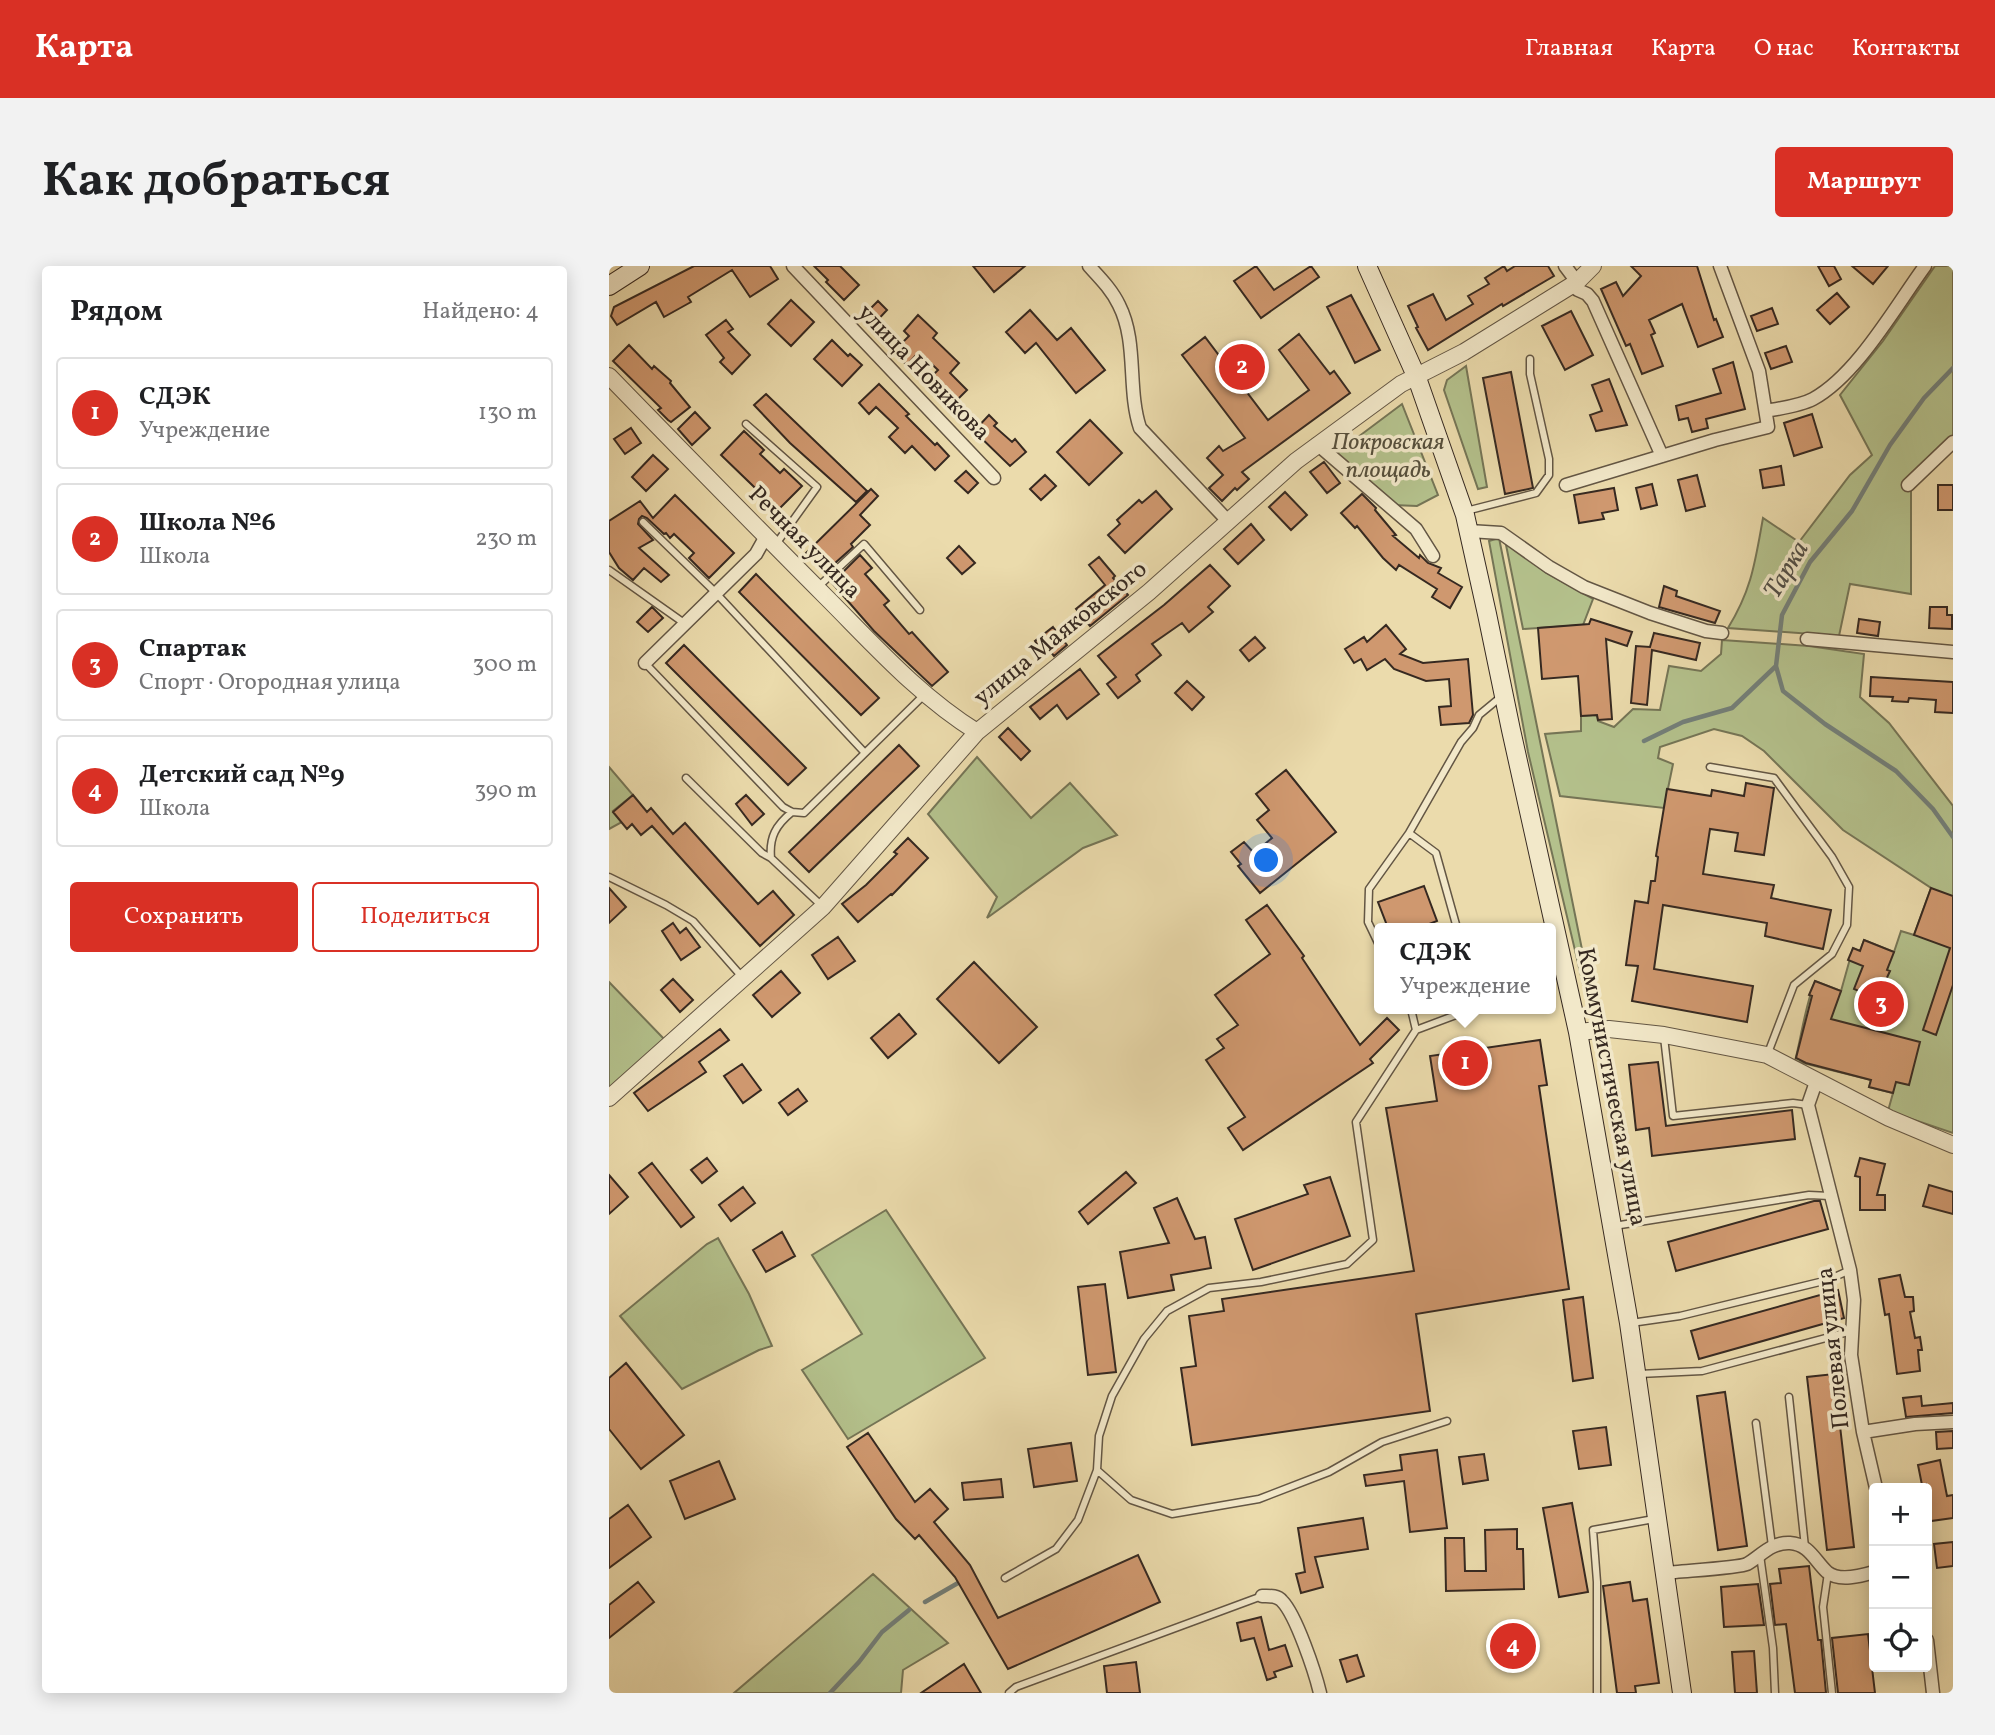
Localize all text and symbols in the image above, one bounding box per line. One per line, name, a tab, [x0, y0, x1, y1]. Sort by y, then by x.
text: Карта	[35, 26, 133, 72]
text: Главная	[1525, 32, 1613, 66]
text: Карта	[1651, 32, 1716, 66]
text: О нас	[1754, 32, 1814, 66]
text: Контакты	[1852, 32, 1960, 66]
button: Маршрут	[1775, 147, 1953, 217]
text: Как добраться	[42, 148, 390, 217]
text: Рядом	[70, 291, 163, 333]
text: Найдено: 4	[422, 296, 539, 328]
street label: улица Новикова	[849, 297, 997, 449]
pin: 2	[1219, 341, 1265, 393]
text: СДЭК	[139, 379, 211, 415]
text: 1	[90, 397, 100, 429]
text: 130 m	[478, 397, 537, 429]
text: Учреждение	[139, 415, 270, 447]
park label: Покровская площадь	[1331, 426, 1445, 488]
street label: Речная улица	[740, 479, 868, 607]
text: Школа №6	[139, 505, 276, 541]
text: 2	[89, 523, 101, 555]
text: 230 m	[475, 523, 537, 555]
water label: Тарка	[1756, 534, 1818, 606]
text: Школа	[139, 541, 210, 573]
street label: улица Маяковского	[967, 553, 1155, 715]
text: Спартак	[139, 631, 246, 667]
text: 3	[89, 649, 101, 681]
text: 300 m	[473, 649, 537, 681]
text: Спорт · Огородная улица	[139, 667, 401, 699]
text: Детский сад №9	[139, 757, 345, 793]
text: 4	[88, 775, 102, 807]
text: 390 m	[474, 775, 537, 807]
text: Школа	[139, 793, 210, 825]
your location	[1249, 843, 1283, 877]
button: Сохранить	[70, 882, 298, 952]
button: Поделиться	[312, 882, 539, 952]
popup	[1374, 923, 1556, 1014]
text: СДЭК	[1399, 935, 1471, 971]
street label: Коммунистическая улица	[1567, 945, 1655, 1229]
text: Учреждение	[1399, 971, 1531, 1003]
pin: 3	[1858, 978, 1904, 1030]
pin: 1	[1442, 1037, 1488, 1089]
street label: Полевая улица	[1809, 1265, 1859, 1431]
map controls	[1869, 1483, 1932, 1672]
button: +	[1869, 1483, 1932, 1546]
button: −	[1869, 1546, 1932, 1609]
button: locate	[1869, 1609, 1932, 1672]
pin: 4	[1490, 1620, 1536, 1672]

